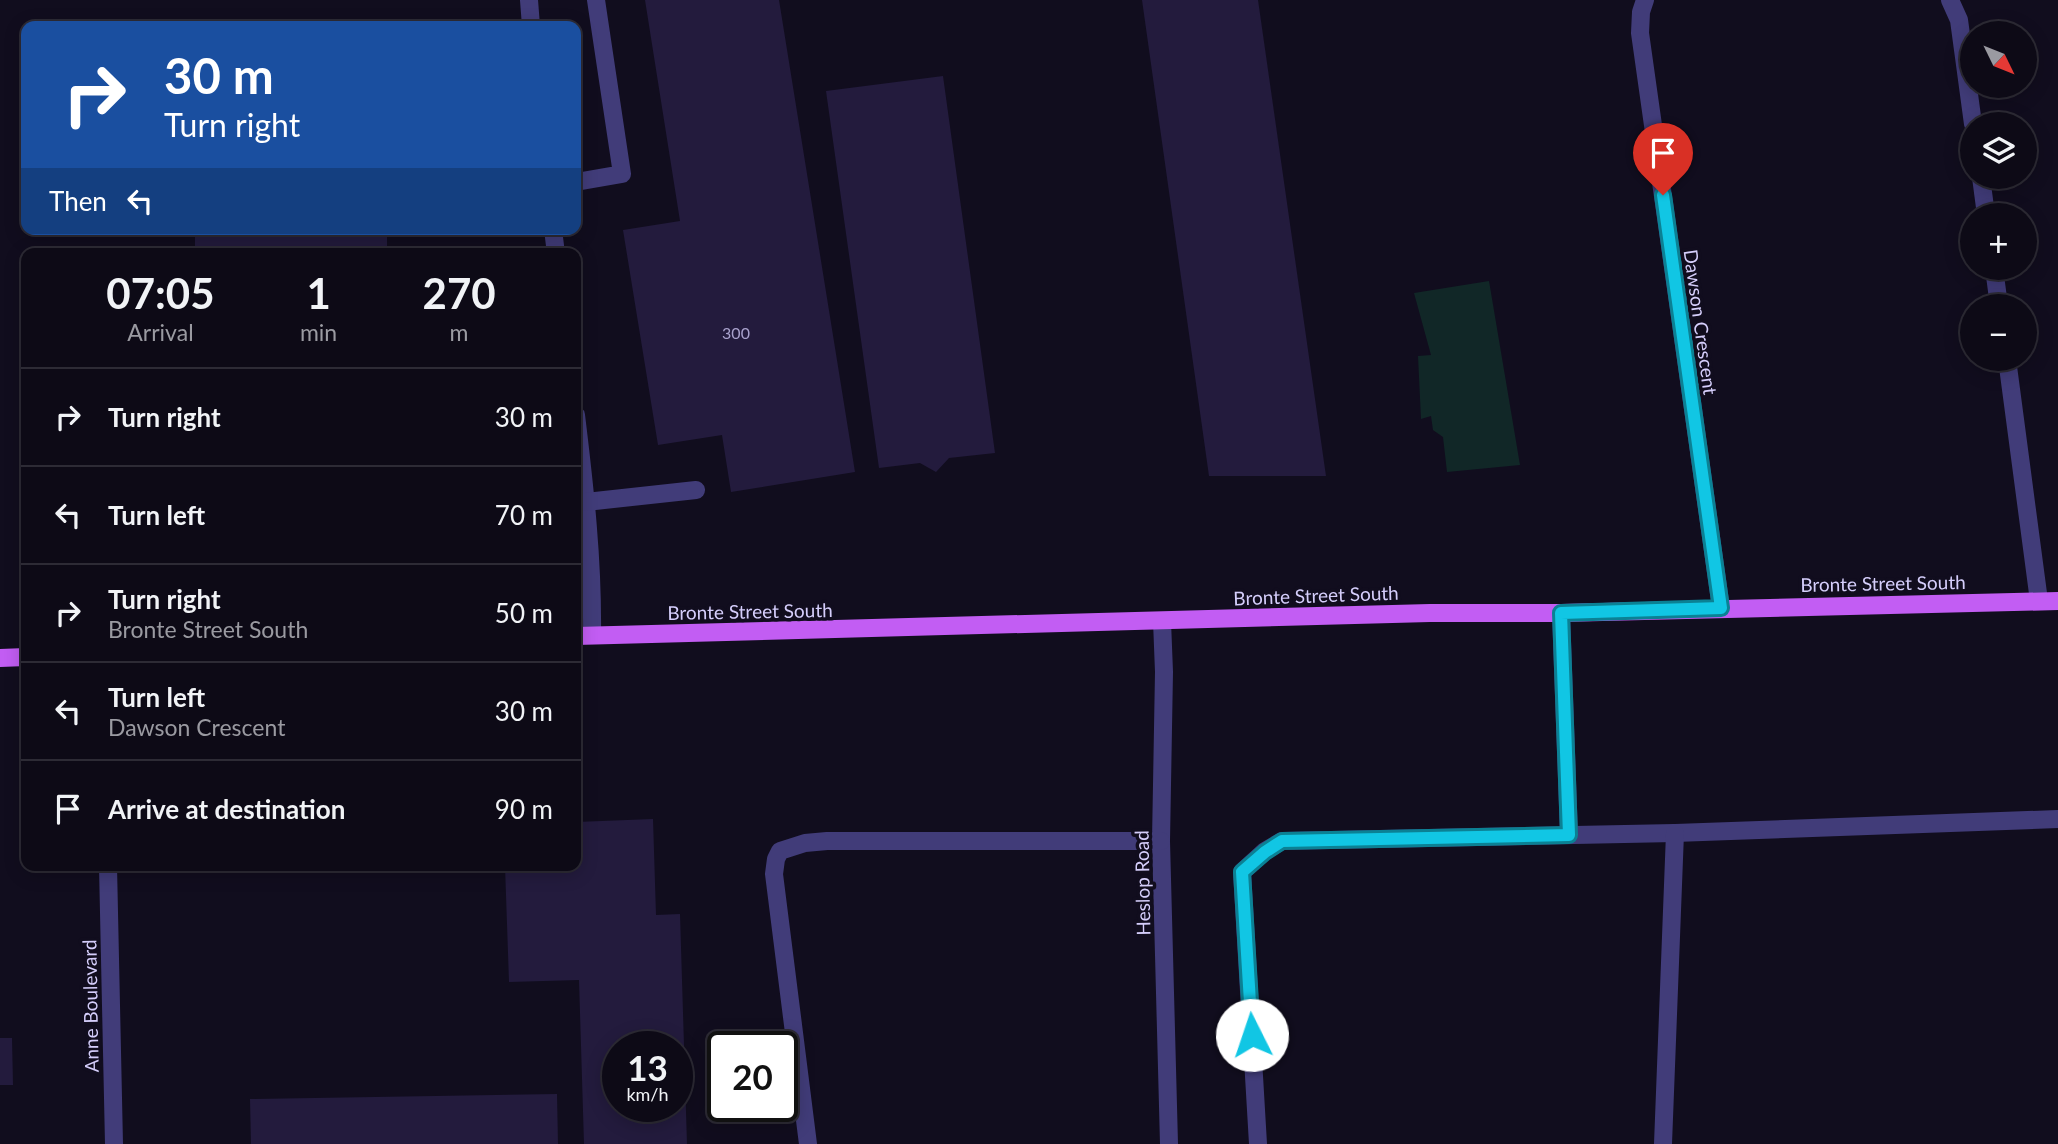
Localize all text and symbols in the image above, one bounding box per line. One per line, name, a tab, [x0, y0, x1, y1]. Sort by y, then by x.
north arrow	[1960, 21, 2037, 98]
map controls	[1960, 21, 2037, 371]
text: 30 m	[164, 46, 274, 104]
icon: right	[49, 49, 140, 140]
text: Turn right	[164, 105, 300, 144]
button: layers	[1960, 112, 2037, 189]
pin	[1633, 123, 1693, 195]
icon: arrive	[1644, 134, 1682, 172]
icon: left	[121, 182, 159, 220]
text: Then	[49, 185, 107, 217]
button: +	[1960, 203, 2037, 280]
street label: Dawson Crescent	[1679, 248, 1723, 396]
text: 07:05	[106, 268, 215, 318]
text: 1	[306, 268, 331, 318]
text: 270	[423, 268, 496, 318]
button: −	[1960, 294, 2037, 371]
text: Arrival	[127, 318, 194, 346]
text: min	[300, 318, 337, 346]
text: m	[450, 318, 469, 346]
house number: 300	[722, 323, 750, 342]
icon: right	[49, 398, 87, 436]
text: Turn right	[108, 401, 221, 433]
text: 30 m	[495, 401, 553, 433]
icon: left	[49, 496, 87, 534]
text: Turn left	[108, 499, 205, 531]
text: 70 m	[495, 499, 553, 531]
street label: Bronte Street South	[1800, 570, 1966, 596]
street label: Bronte Street South	[1233, 581, 1399, 609]
text: Turn right	[108, 583, 221, 615]
icon: right	[49, 594, 87, 632]
text: 50 m	[495, 597, 553, 629]
street label: Bronte Street South	[667, 598, 833, 624]
text: Bronte Street South	[108, 615, 308, 643]
text: Turn left	[108, 681, 205, 713]
icon: left	[49, 692, 87, 730]
text: 30 m	[495, 695, 553, 727]
text: Dawson Crescent	[108, 713, 285, 741]
icon: arrive	[49, 790, 87, 828]
text: Arrive at destination	[108, 793, 345, 825]
text: 90 m	[495, 793, 553, 825]
street label: Heslop Road	[1130, 830, 1154, 936]
street label: Anne Boulevard	[77, 939, 103, 1073]
position arrow	[1215, 998, 1289, 1072]
speed limit sign: 20	[707, 1031, 798, 1122]
text: 13	[627, 1046, 668, 1088]
text: km/h	[626, 1083, 669, 1105]

